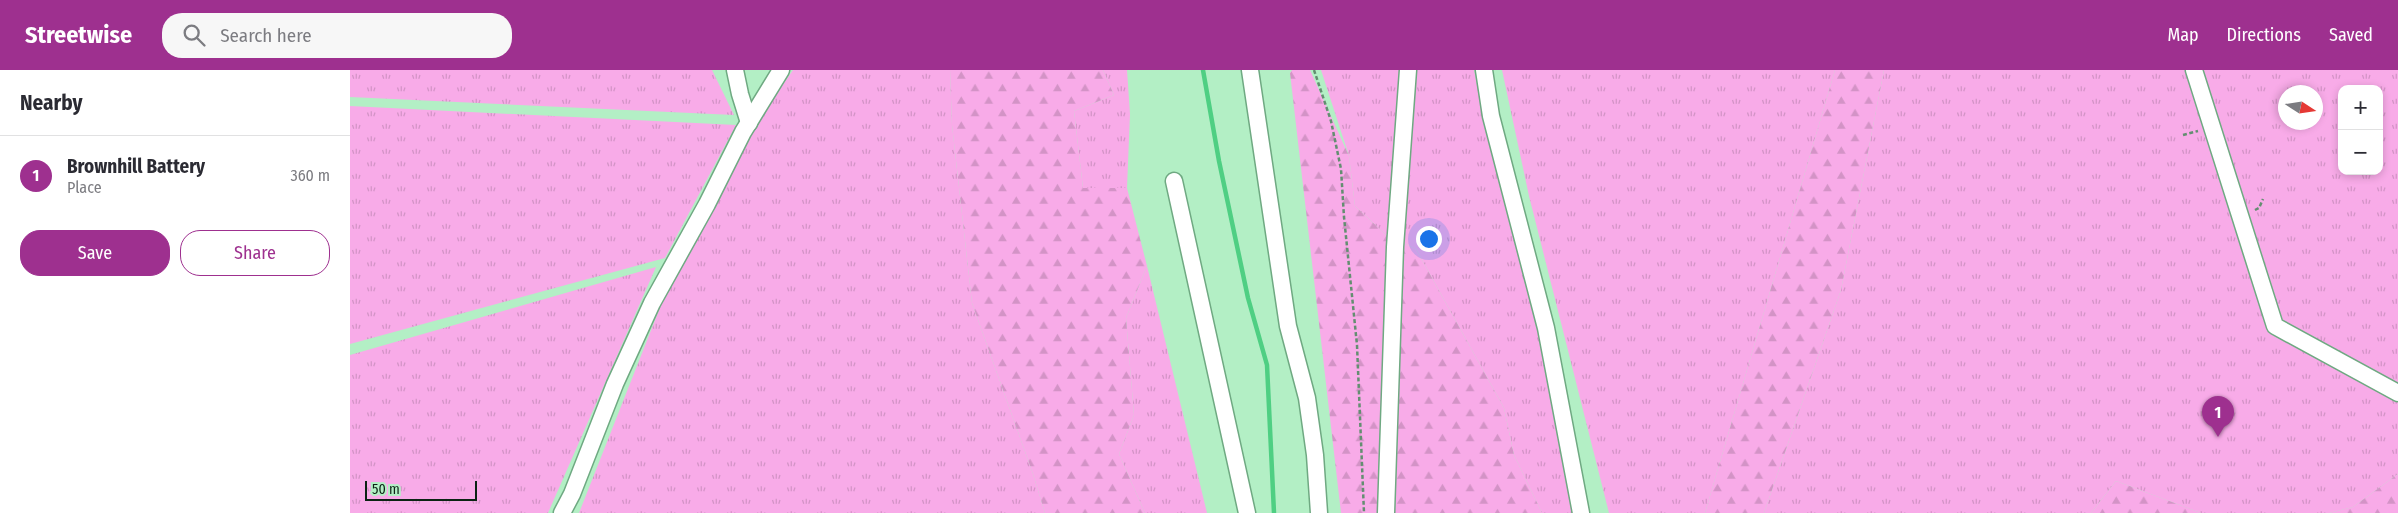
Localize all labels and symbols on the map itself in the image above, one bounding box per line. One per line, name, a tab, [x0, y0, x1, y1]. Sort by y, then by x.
north arrow	[2278, 85, 2323, 130]
your location	[1416, 226, 1442, 252]
pin: 1	[2202, 396, 2234, 437]
scale bar	[365, 478, 478, 501]

